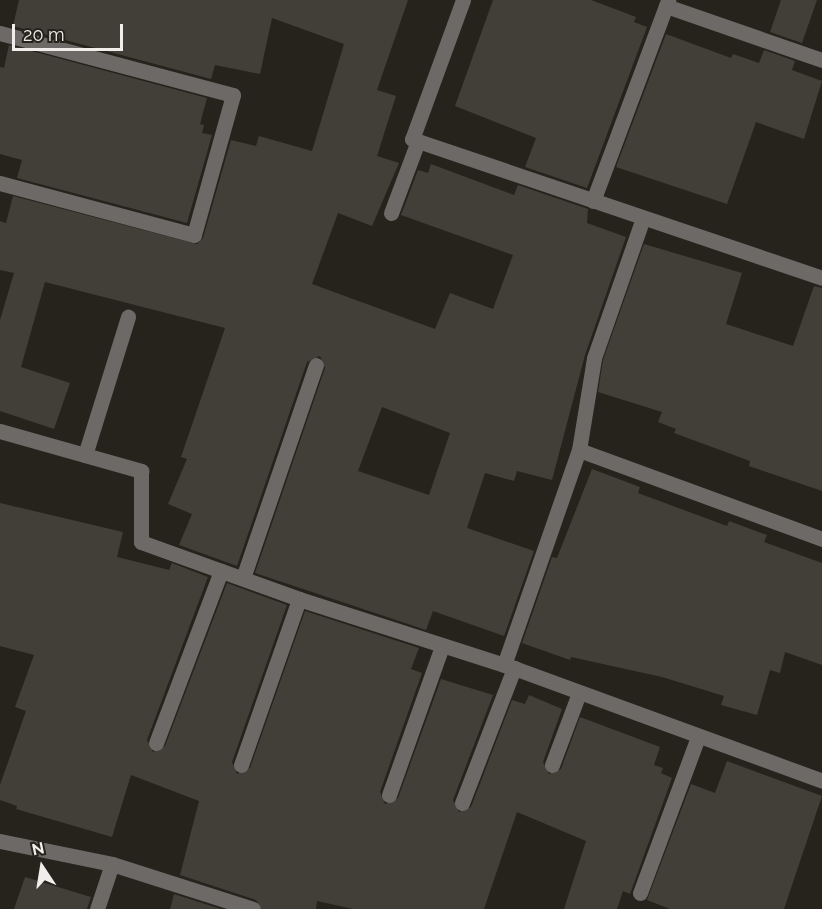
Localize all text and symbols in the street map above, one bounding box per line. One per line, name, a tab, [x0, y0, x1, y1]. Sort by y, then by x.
scale bar	[15, 12, 126, 50]
text: 20 m	[23, 24, 65, 45]
north arrow	[12, 837, 72, 897]
text: N	[30, 838, 46, 859]

